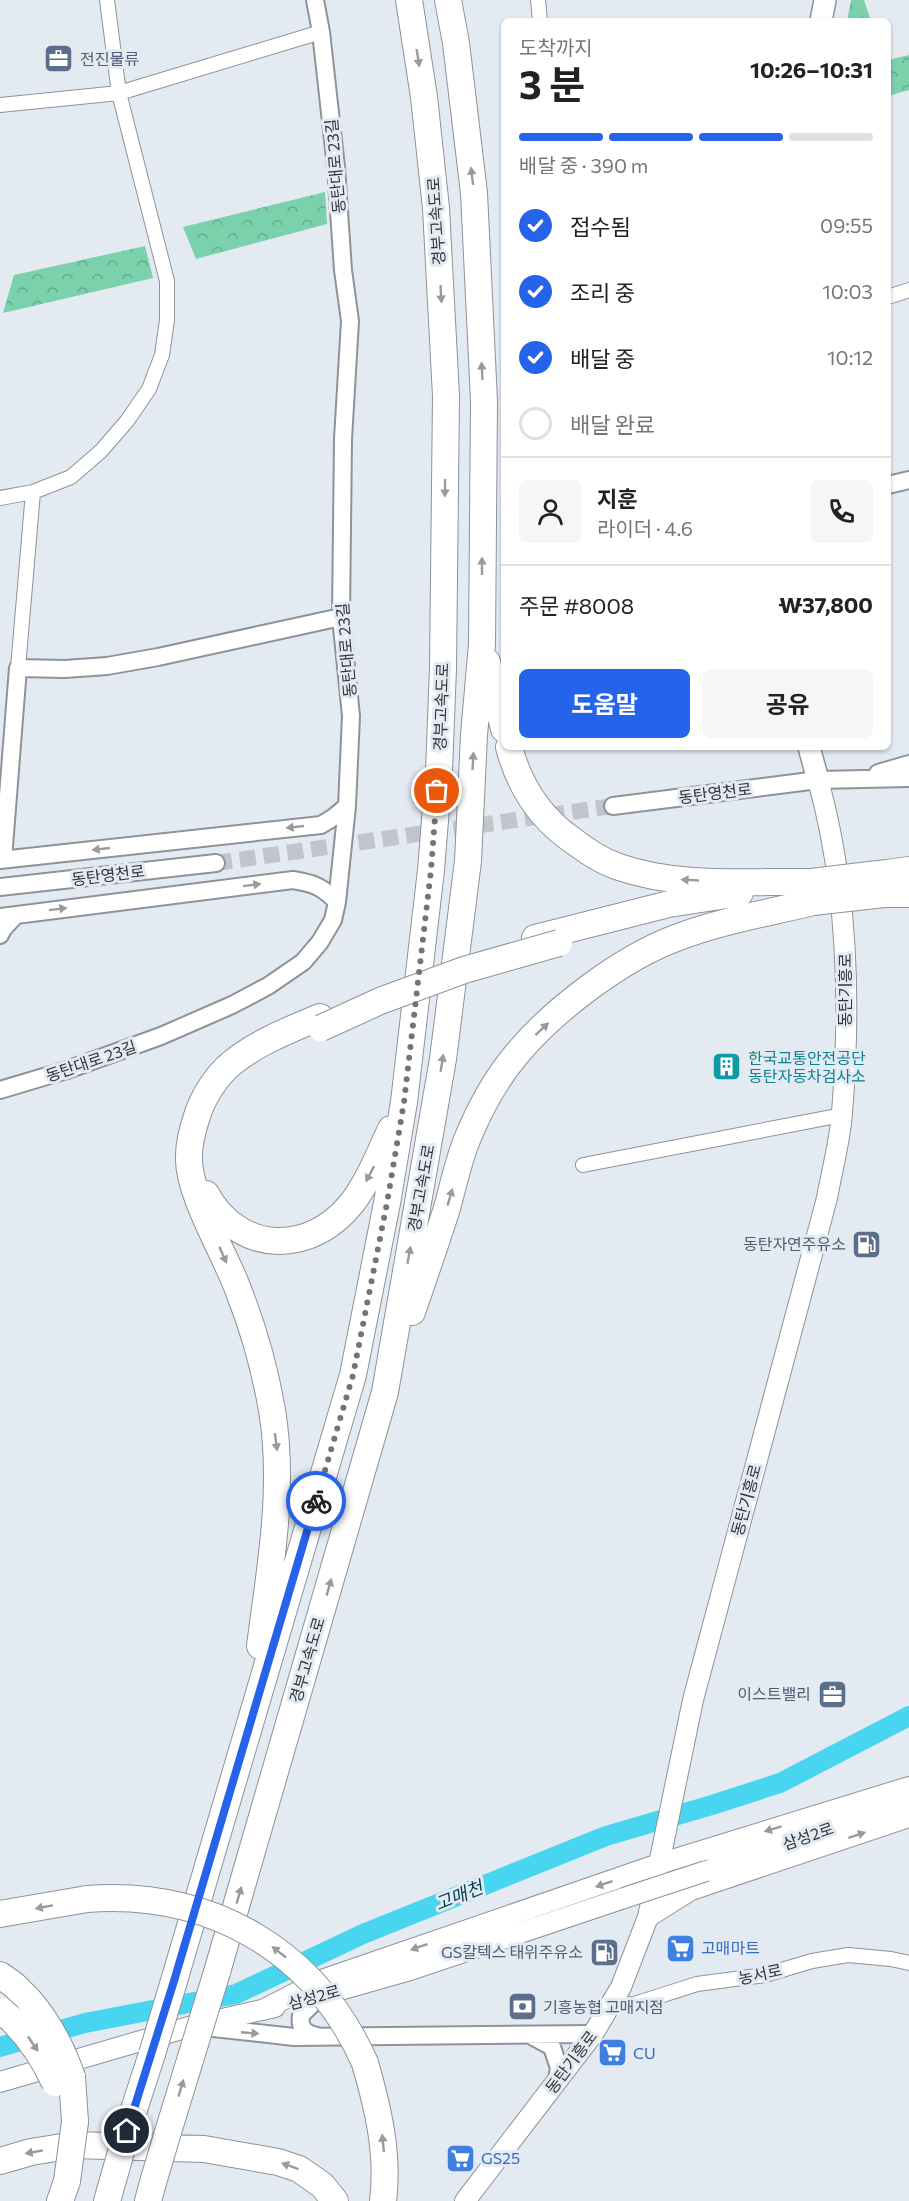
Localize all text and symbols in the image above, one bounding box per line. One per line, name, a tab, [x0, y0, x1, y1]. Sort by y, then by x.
text: 도착까지	[519, 35, 593, 59]
office icon: 전진물류	[43, 43, 75, 75]
one-way arrow	[414, 48, 423, 67]
place label: 전진물류	[80, 49, 139, 68]
text: 10:26–10:31	[750, 56, 873, 83]
text: 3 분	[519, 59, 585, 107]
street label: 동탄대로 23길	[321, 118, 348, 214]
text: 배달 중 · 390 m	[519, 153, 648, 177]
one-way arrow	[467, 167, 476, 186]
street label: 경부고속도로	[423, 176, 448, 266]
icon: check	[519, 209, 552, 242]
text: 접수됨	[570, 213, 631, 240]
text: 09:55	[820, 213, 873, 237]
icon: check	[519, 275, 552, 308]
text: 조리 중	[570, 279, 635, 306]
text: 10:03	[822, 279, 873, 303]
one-way arrow	[436, 284, 445, 303]
icon: check	[519, 341, 552, 374]
text: 배달 중	[570, 345, 635, 372]
text: 10:12	[827, 345, 873, 369]
one-way arrow	[478, 361, 487, 380]
text: 배달 완료	[570, 411, 655, 438]
one-way arrow	[440, 479, 450, 498]
button: person	[519, 480, 582, 543]
button: phone	[810, 480, 873, 543]
text: 지훈	[597, 485, 637, 512]
text: 라이더 · 4.6	[597, 516, 693, 540]
one-way arrow	[477, 556, 487, 575]
text: ₩37,800	[778, 591, 873, 618]
text: 주문 #8008	[519, 592, 634, 619]
street label: 동탄대로 23길	[332, 602, 359, 698]
street label: 경부고속도로	[429, 662, 452, 751]
button: 도움말	[519, 669, 690, 738]
button: 공유	[702, 669, 873, 738]
one-way arrow	[468, 751, 477, 770]
pin	[411, 765, 462, 816]
icon: bag	[420, 774, 453, 807]
street label: 동탄영천로	[677, 779, 753, 806]
one-way arrow	[285, 823, 304, 832]
one-way arrow	[91, 844, 110, 854]
street label: 동탄영천로	[70, 861, 146, 888]
one-way arrow	[680, 875, 699, 884]
one-way arrow	[242, 881, 261, 890]
one-way arrow	[49, 905, 68, 914]
street label: 동탄기흥로	[835, 953, 854, 1027]
one-way arrow	[535, 1022, 549, 1036]
street label: 동탄대로 23길	[43, 1036, 139, 1085]
place label: 한국교통안전공단 동탄자동차검사소	[748, 1048, 866, 1085]
building icon: 한국교통안전공단 동탄자동차검사소	[711, 1051, 743, 1083]
one-way arrow	[438, 1053, 447, 1072]
street label: 경부고속도로	[403, 1143, 438, 1233]
one-way arrow	[365, 1165, 375, 1182]
one-way arrow	[446, 1188, 455, 1206]
fuel station icon: 동탄자연주유소	[851, 1228, 883, 1260]
place label: 동탄자연주유소	[743, 1234, 846, 1253]
one-way arrow	[405, 1245, 414, 1264]
one-way arrow	[219, 1246, 228, 1264]
one-way arrow	[271, 1432, 280, 1451]
street label: 동탄기흥로	[727, 1462, 764, 1538]
courier	[286, 1471, 346, 1531]
icon: bike	[300, 1485, 333, 1518]
one-way arrow	[325, 1578, 334, 1596]
street label: 경부고속도로	[285, 1615, 328, 1705]
office icon: 이스트밸리	[816, 1678, 848, 1710]
place label: 이스트밸리	[737, 1684, 811, 1703]
street label: 삼성2로	[780, 1818, 836, 1853]
one-way arrow	[764, 1825, 782, 1834]
one-way arrow	[849, 1829, 867, 1839]
water label: 고매천	[431, 1875, 488, 1915]
one-way arrow	[595, 1879, 613, 1889]
one-way arrow	[235, 1886, 244, 1904]
one-way arrow	[34, 1903, 53, 1912]
supermarket icon: 고매마트	[664, 1932, 696, 1964]
fuel station icon: GS칼텍스 태위주유소	[588, 1936, 620, 1968]
place label: 고매마트	[701, 1938, 760, 1957]
place label: GS칼텍스 태위주유소	[441, 1942, 583, 1961]
one-way arrow	[410, 1943, 428, 1952]
one-way arrow	[271, 1945, 287, 1958]
street label: 농서로	[736, 1960, 784, 1987]
street label: 삼성2로	[286, 1980, 342, 2013]
bank icon: 기흥농협 고매지점	[506, 1991, 538, 2023]
place label: 기흥농협 고매지점	[543, 1997, 664, 2016]
street label: 동탄기흥로	[541, 2026, 601, 2097]
one-way arrow	[240, 2028, 259, 2038]
one-way arrow	[27, 2035, 39, 2051]
supermarket icon: CU	[596, 2037, 628, 2069]
place label: CU	[633, 2043, 656, 2062]
one-way arrow	[177, 2079, 186, 2097]
pin	[101, 2105, 152, 2156]
icon: home	[110, 2114, 143, 2147]
one-way arrow	[378, 2133, 388, 2152]
supermarket icon: GS25	[444, 2142, 476, 2174]
one-way arrow	[25, 2147, 44, 2156]
place label: GS25	[481, 2148, 520, 2167]
one-way arrow	[281, 2161, 299, 2171]

